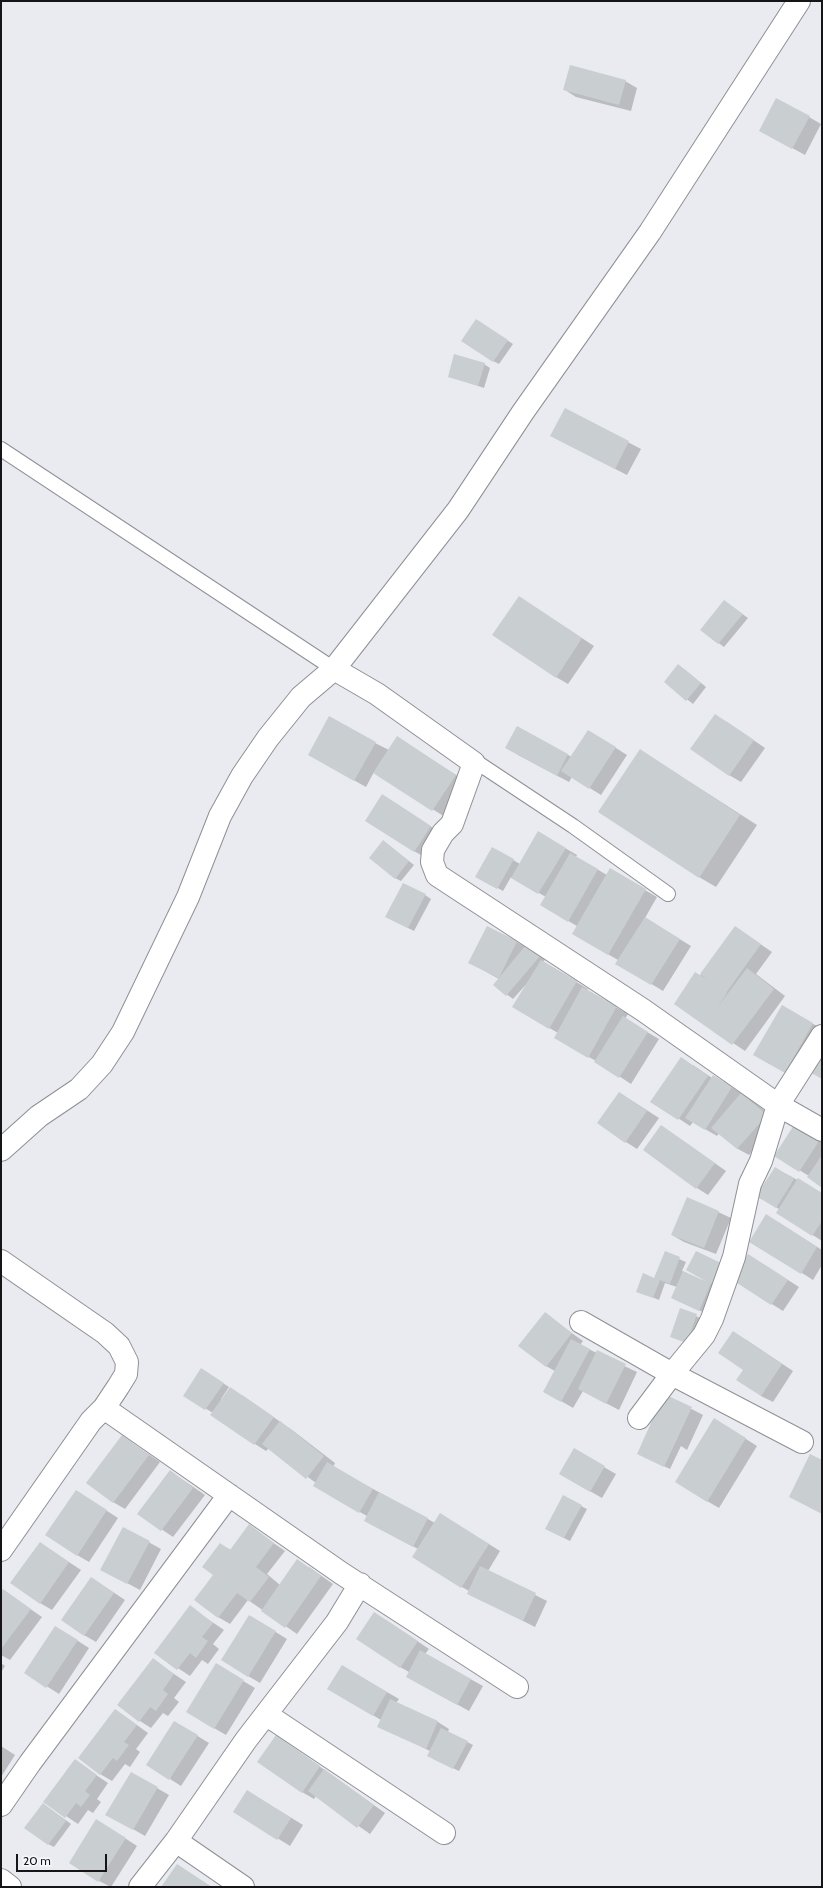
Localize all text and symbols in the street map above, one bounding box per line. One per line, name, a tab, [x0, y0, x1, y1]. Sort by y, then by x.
scale bar	[18, 1846, 109, 1872]
text: 20 m	[23, 1853, 51, 1868]

